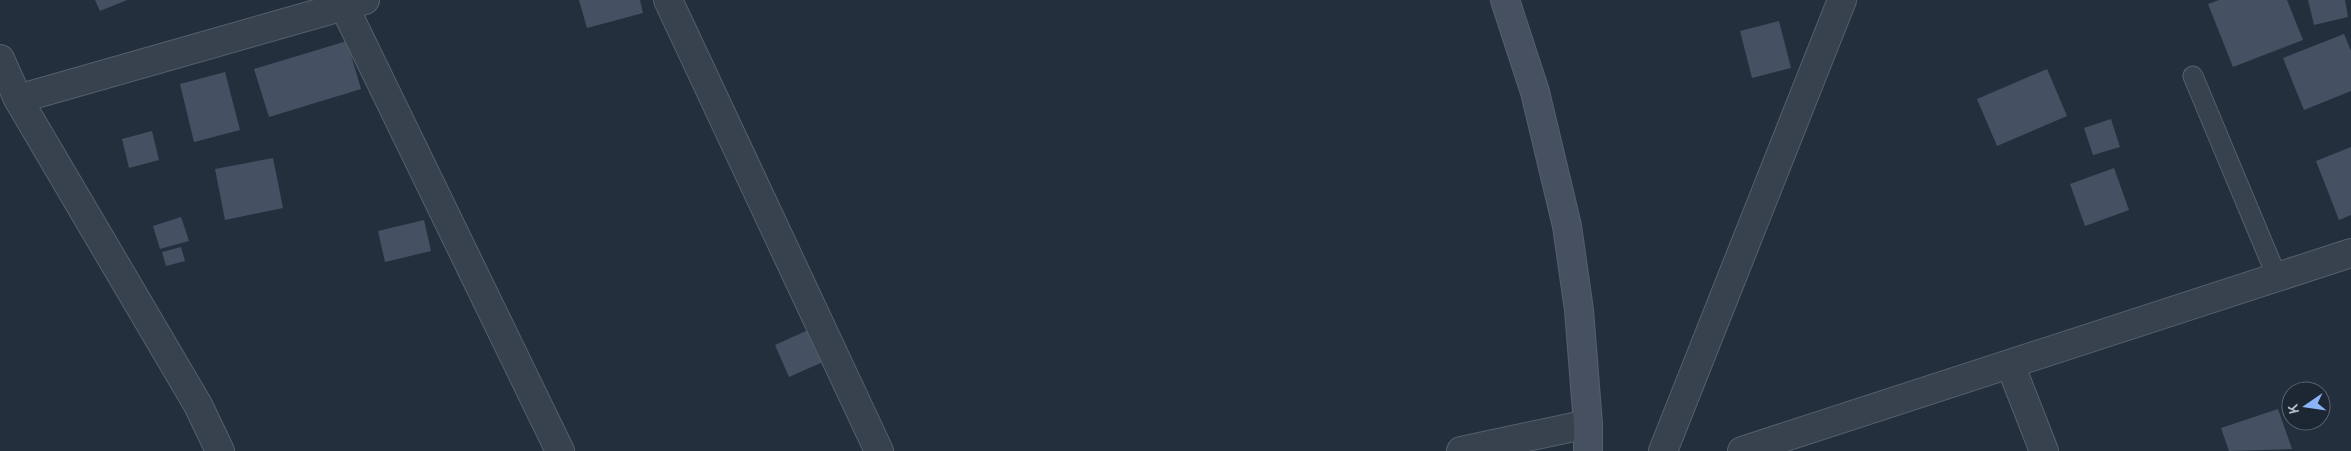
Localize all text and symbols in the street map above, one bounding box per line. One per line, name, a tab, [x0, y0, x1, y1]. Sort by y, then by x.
north arrow	[2281, 381, 2331, 431]
text: K	[2285, 402, 2304, 415]

